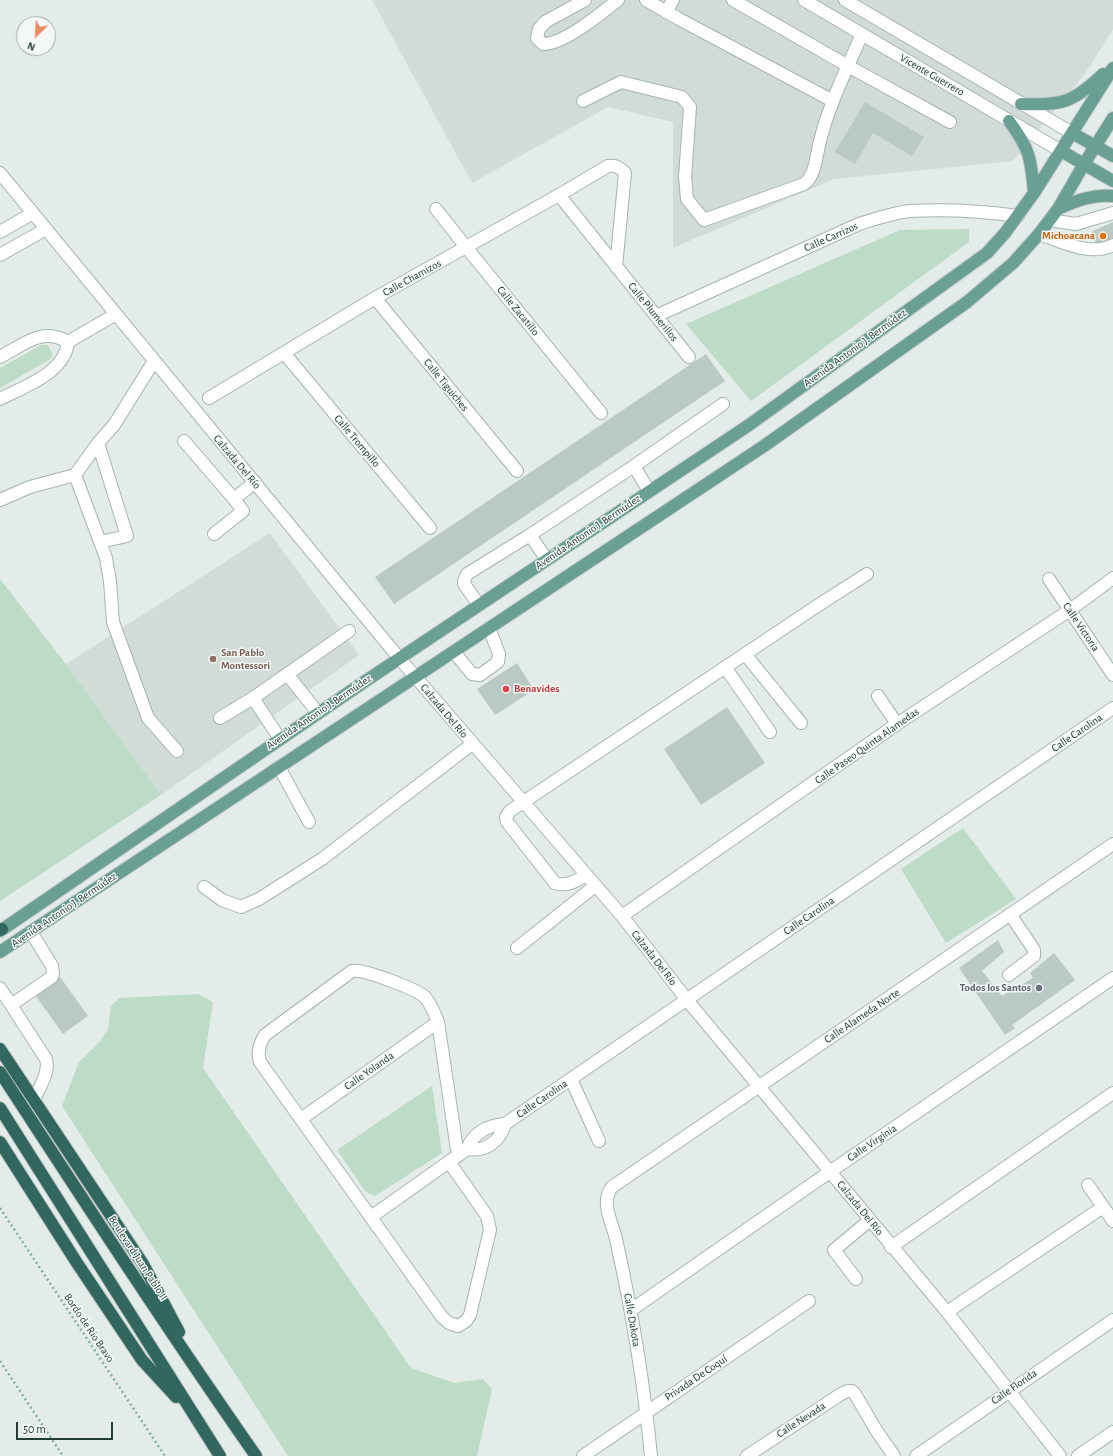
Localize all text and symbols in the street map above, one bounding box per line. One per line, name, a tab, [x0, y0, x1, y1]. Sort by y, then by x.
north arrow	[16, 16, 56, 56]
text: N	[26, 40, 37, 53]
street label: Vicente Guerrero	[897, 51, 967, 99]
street label: Calle Carrizos	[802, 219, 860, 255]
place label: Michoacana	[1042, 229, 1095, 243]
marker: Michoacana	[1098, 231, 1108, 241]
street label: Calle Chamizos	[380, 257, 444, 299]
street label: Calle Plumerillos	[625, 280, 681, 344]
street label: Calle Zacatillo	[494, 283, 542, 339]
street label: Avenida Antonio J. Bermúdez	[801, 306, 909, 390]
street label: Calle Tiguiches	[421, 356, 471, 414]
street label: Calle Trompillo	[331, 412, 383, 470]
street label: Calzada Del Río	[211, 432, 263, 492]
street label: Avenida Antonio J. Bermúdez	[533, 492, 643, 572]
street label: Calle Victoria	[1060, 600, 1102, 654]
place label: San Pablo Montessori	[221, 646, 270, 672]
marker: San Pablo Montessori	[208, 654, 218, 664]
street label: Avenida Antonio J. Bermúdez	[264, 672, 374, 752]
street label: Calzada Del Río	[418, 681, 470, 741]
place label: Benavides	[514, 682, 559, 696]
marker: Benavides	[501, 684, 511, 694]
street label: Calle Paseo Quinta Alamedas	[812, 705, 922, 787]
street label: Calle Carolina	[1049, 711, 1105, 755]
street label: Avenida Antonio J. Bermúdez	[9, 870, 119, 950]
street label: Calle Carolina	[781, 894, 837, 938]
street label: Calzada Del Río	[628, 928, 680, 988]
place label: Todos los Santos	[960, 981, 1031, 995]
marker: Todos los Santos	[1034, 983, 1044, 993]
street label: Calle Alameda Norte	[822, 986, 902, 1046]
street label: Calle Yolanda	[342, 1049, 396, 1093]
street label: Calle Carolina	[514, 1077, 570, 1121]
street label: Calle Virginia	[845, 1122, 899, 1164]
street label: Calzada Del Río	[834, 1178, 886, 1238]
street label: Boulevard Juan Pablo II	[106, 1213, 170, 1303]
street label: Bordo de Rio Bravo	[61, 1291, 117, 1365]
street label: Calle Dakota	[621, 1292, 643, 1348]
street label: Privada De Coquí	[662, 1352, 730, 1404]
street label: Calle Florida	[989, 1366, 1039, 1408]
street label: Calle Nevada	[774, 1399, 828, 1441]
scale bar	[18, 1414, 115, 1440]
text: 50 m	[23, 1423, 46, 1435]

